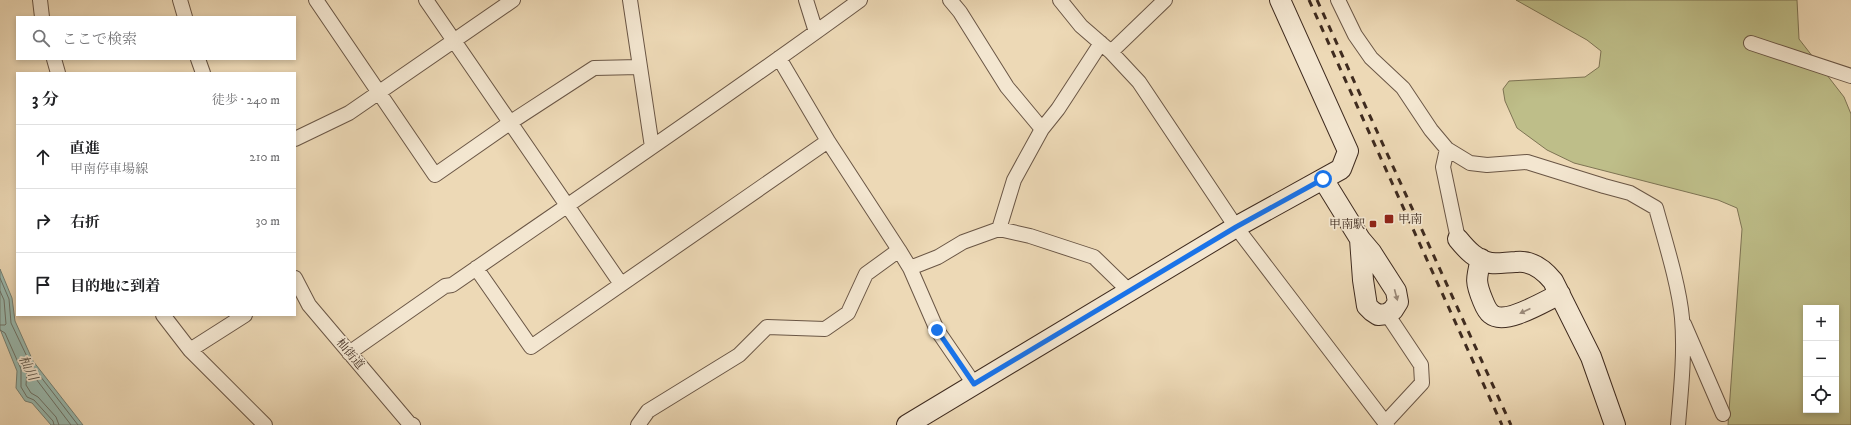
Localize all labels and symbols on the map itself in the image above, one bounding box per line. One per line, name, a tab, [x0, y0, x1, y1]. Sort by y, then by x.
route start	[1314, 170, 1332, 188]
place label: 甲南	[1398, 212, 1422, 227]
marker: 甲南	[1383, 213, 1395, 225]
place label: 甲南駅	[1329, 217, 1365, 232]
marker: 甲南駅	[1368, 219, 1378, 229]
one-way arrow	[1393, 289, 1399, 301]
one-way arrow	[1519, 308, 1530, 314]
route end	[928, 321, 946, 339]
street label: 杣街道	[333, 335, 367, 373]
water label: 杣川	[15, 353, 42, 385]

